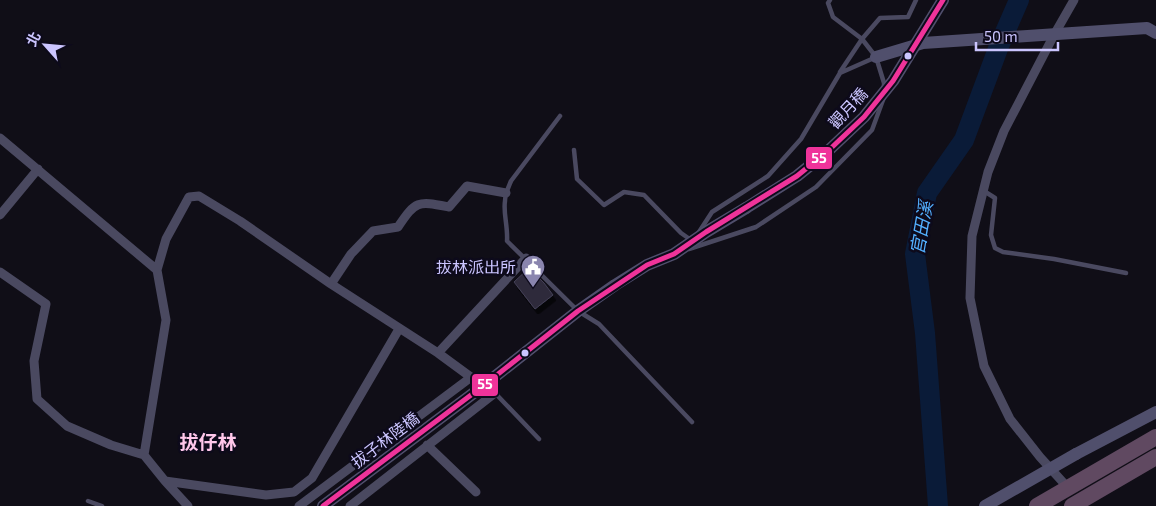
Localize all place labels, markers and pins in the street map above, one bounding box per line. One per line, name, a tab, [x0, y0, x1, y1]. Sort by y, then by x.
unlabelled marker	[903, 51, 913, 61]
public building icon: 拔林派出所	[520, 254, 546, 288]
place label: 拔林派出所	[436, 257, 516, 276]
unlabelled marker	[520, 348, 530, 358]

